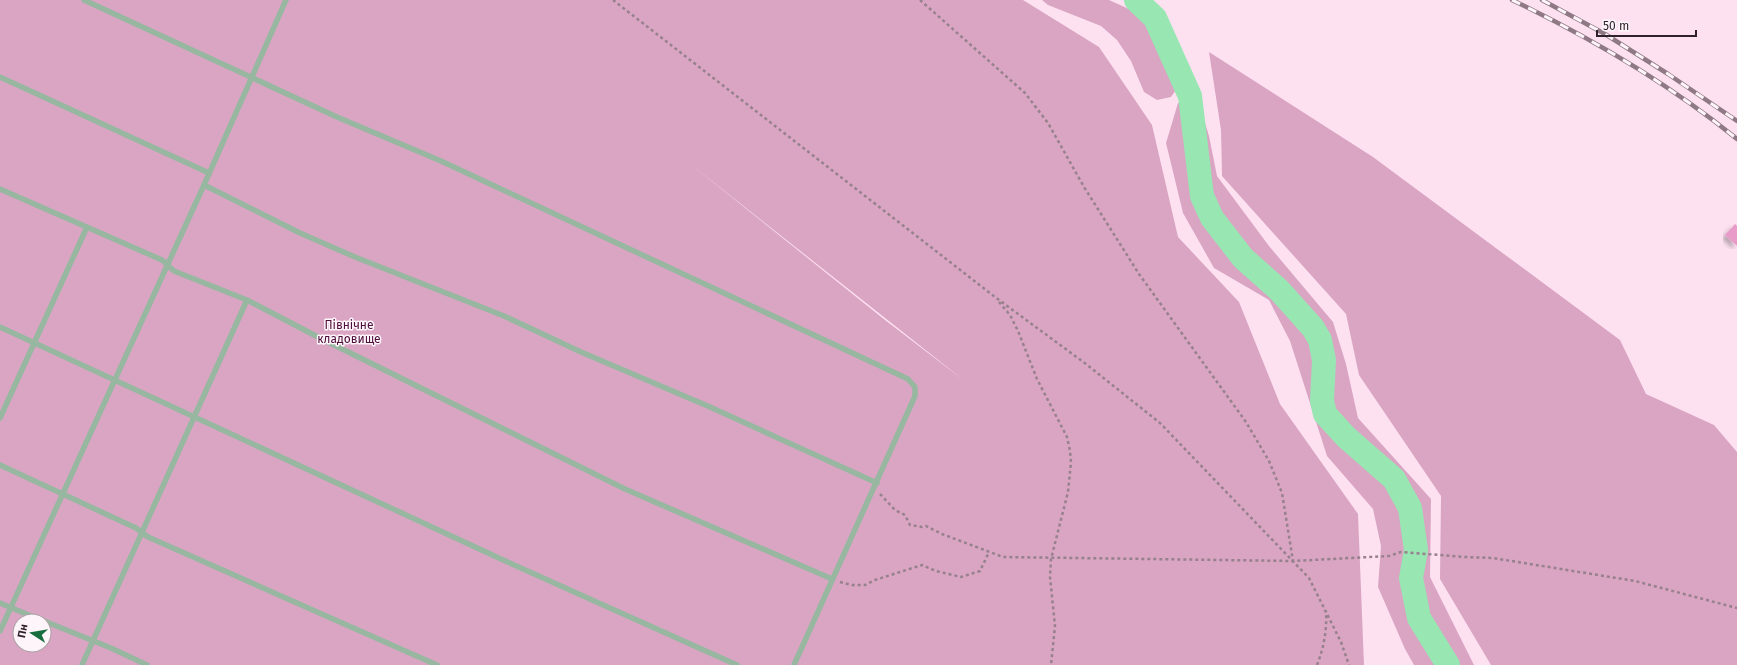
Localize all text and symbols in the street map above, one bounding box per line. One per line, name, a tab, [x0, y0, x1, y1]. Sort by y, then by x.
scale bar	[1597, 12, 1696, 38]
text: 50 m	[1603, 19, 1629, 33]
park label: Північне кладовище	[317, 318, 381, 346]
north arrow	[12, 613, 52, 653]
text: Пн	[15, 623, 30, 639]

